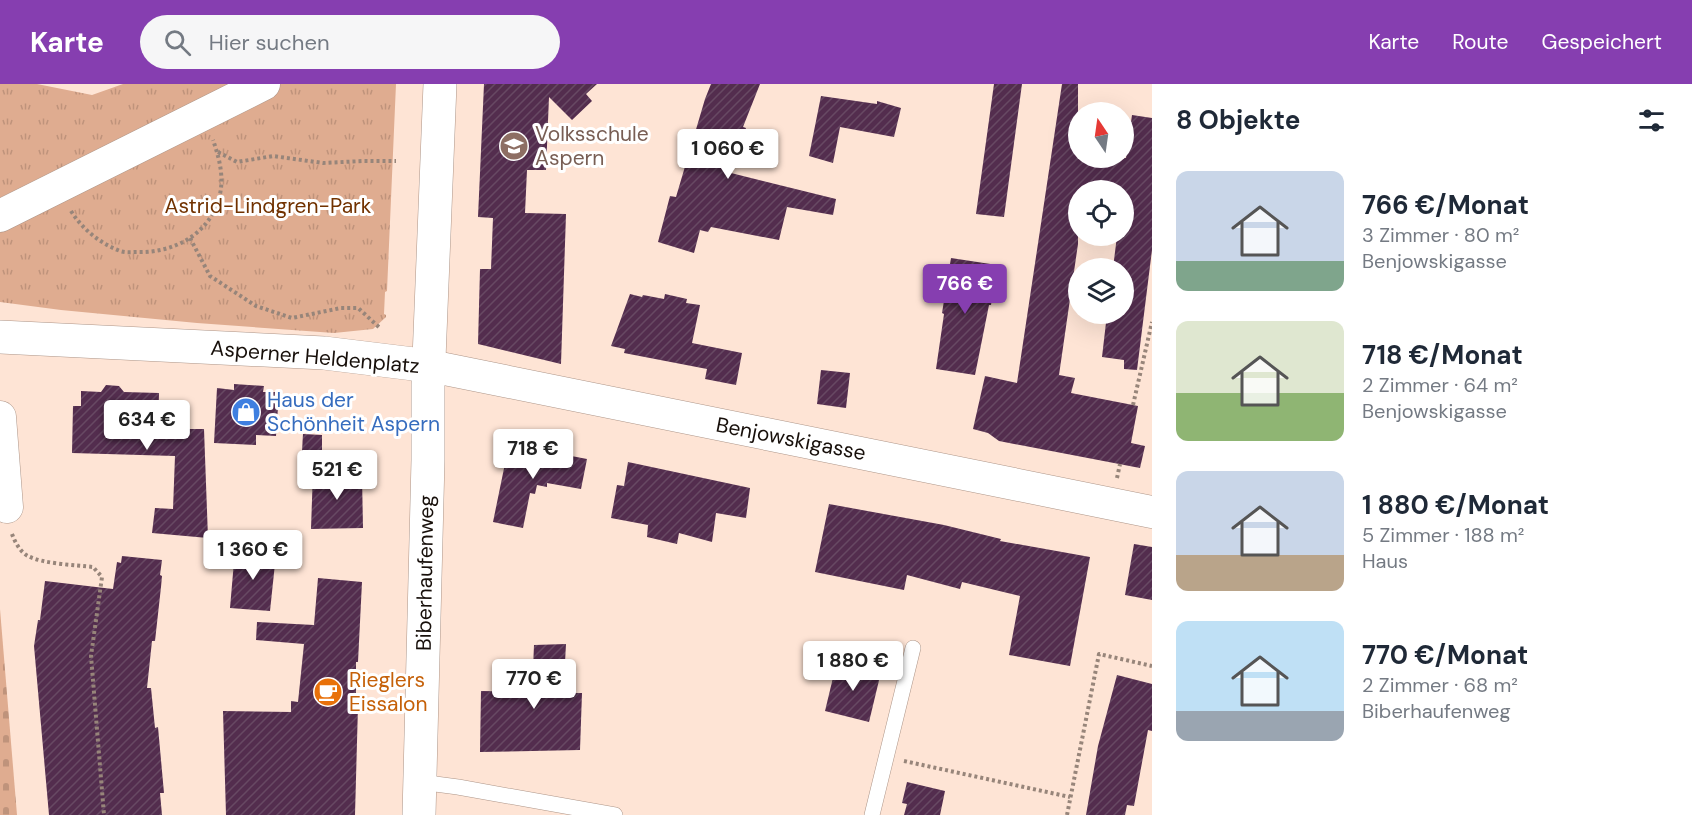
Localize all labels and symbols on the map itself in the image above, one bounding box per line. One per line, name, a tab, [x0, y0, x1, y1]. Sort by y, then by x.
north arrow	[1068, 102, 1134, 168]
place label: Volksschule Aspern	[535, 120, 649, 172]
pin: 1 060 €	[673, 129, 783, 180]
school or university icon: Volksschule Aspern	[498, 130, 530, 162]
park label: Astrid-Lindgren-Park	[165, 192, 372, 220]
pin: 766 €	[923, 264, 1007, 315]
street label: Asperner Heldenplatz	[209, 334, 421, 380]
place label: Haus der Schönheit Aspern	[267, 386, 440, 438]
shop icon: Haus der Schönheit Aspern	[230, 396, 262, 428]
pin: 634 €	[105, 400, 189, 451]
street label: Benjowskigasse	[714, 411, 868, 467]
pin: 718 €	[491, 429, 575, 480]
pin: 521 €	[295, 450, 379, 501]
street label: Biberhaufenweg	[410, 494, 440, 651]
pin: 1 360 €	[198, 530, 308, 581]
pin: 1 880 €	[798, 641, 908, 692]
pin: 770 €	[492, 659, 576, 710]
place label: Rieglers Eissalon	[349, 666, 428, 718]
cafe icon: Rieglers Eissalon	[312, 676, 344, 708]

